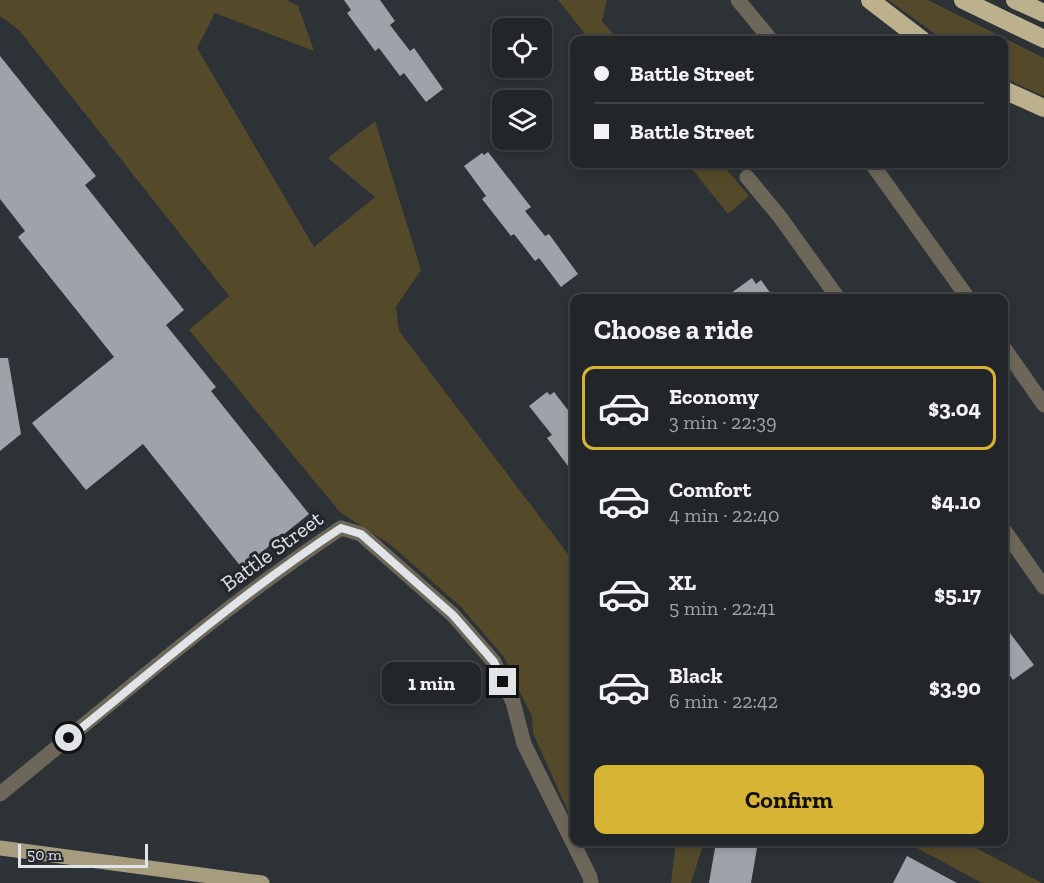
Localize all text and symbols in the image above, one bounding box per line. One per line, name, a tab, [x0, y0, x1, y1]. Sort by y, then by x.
map controls	[492, 18, 552, 150]
button: locate	[492, 18, 552, 78]
text: Battle Street	[630, 60, 754, 87]
button: layers	[492, 90, 552, 150]
text: Battle Street	[630, 118, 754, 145]
text: Choose a ride	[594, 314, 753, 346]
icon: car	[597, 381, 651, 435]
text: Economy	[669, 383, 759, 410]
text: $3.04	[928, 395, 981, 422]
text: 3 min · 22:39	[669, 410, 777, 434]
icon: car	[597, 474, 651, 528]
text: Comfort	[669, 476, 751, 503]
text: $4.10	[931, 488, 981, 515]
text: 4 min · 22:40	[669, 503, 779, 527]
street label: Battle Street	[216, 505, 329, 597]
icon: car	[597, 567, 651, 621]
text: XL	[669, 569, 696, 596]
text: $5.17	[934, 581, 981, 608]
text: 5 min · 22:41	[669, 596, 775, 620]
icon: car	[597, 660, 651, 714]
callout: 1 min	[383, 661, 482, 703]
text: Black	[669, 662, 723, 689]
route end	[489, 668, 516, 695]
text: 1 min	[408, 671, 455, 695]
text: $3.90	[929, 674, 981, 701]
text: 6 min · 22:42	[669, 689, 778, 713]
route start	[55, 724, 82, 751]
button: Confirm	[594, 765, 984, 834]
scale bar	[18, 841, 148, 868]
text: 50 m	[27, 845, 62, 864]

